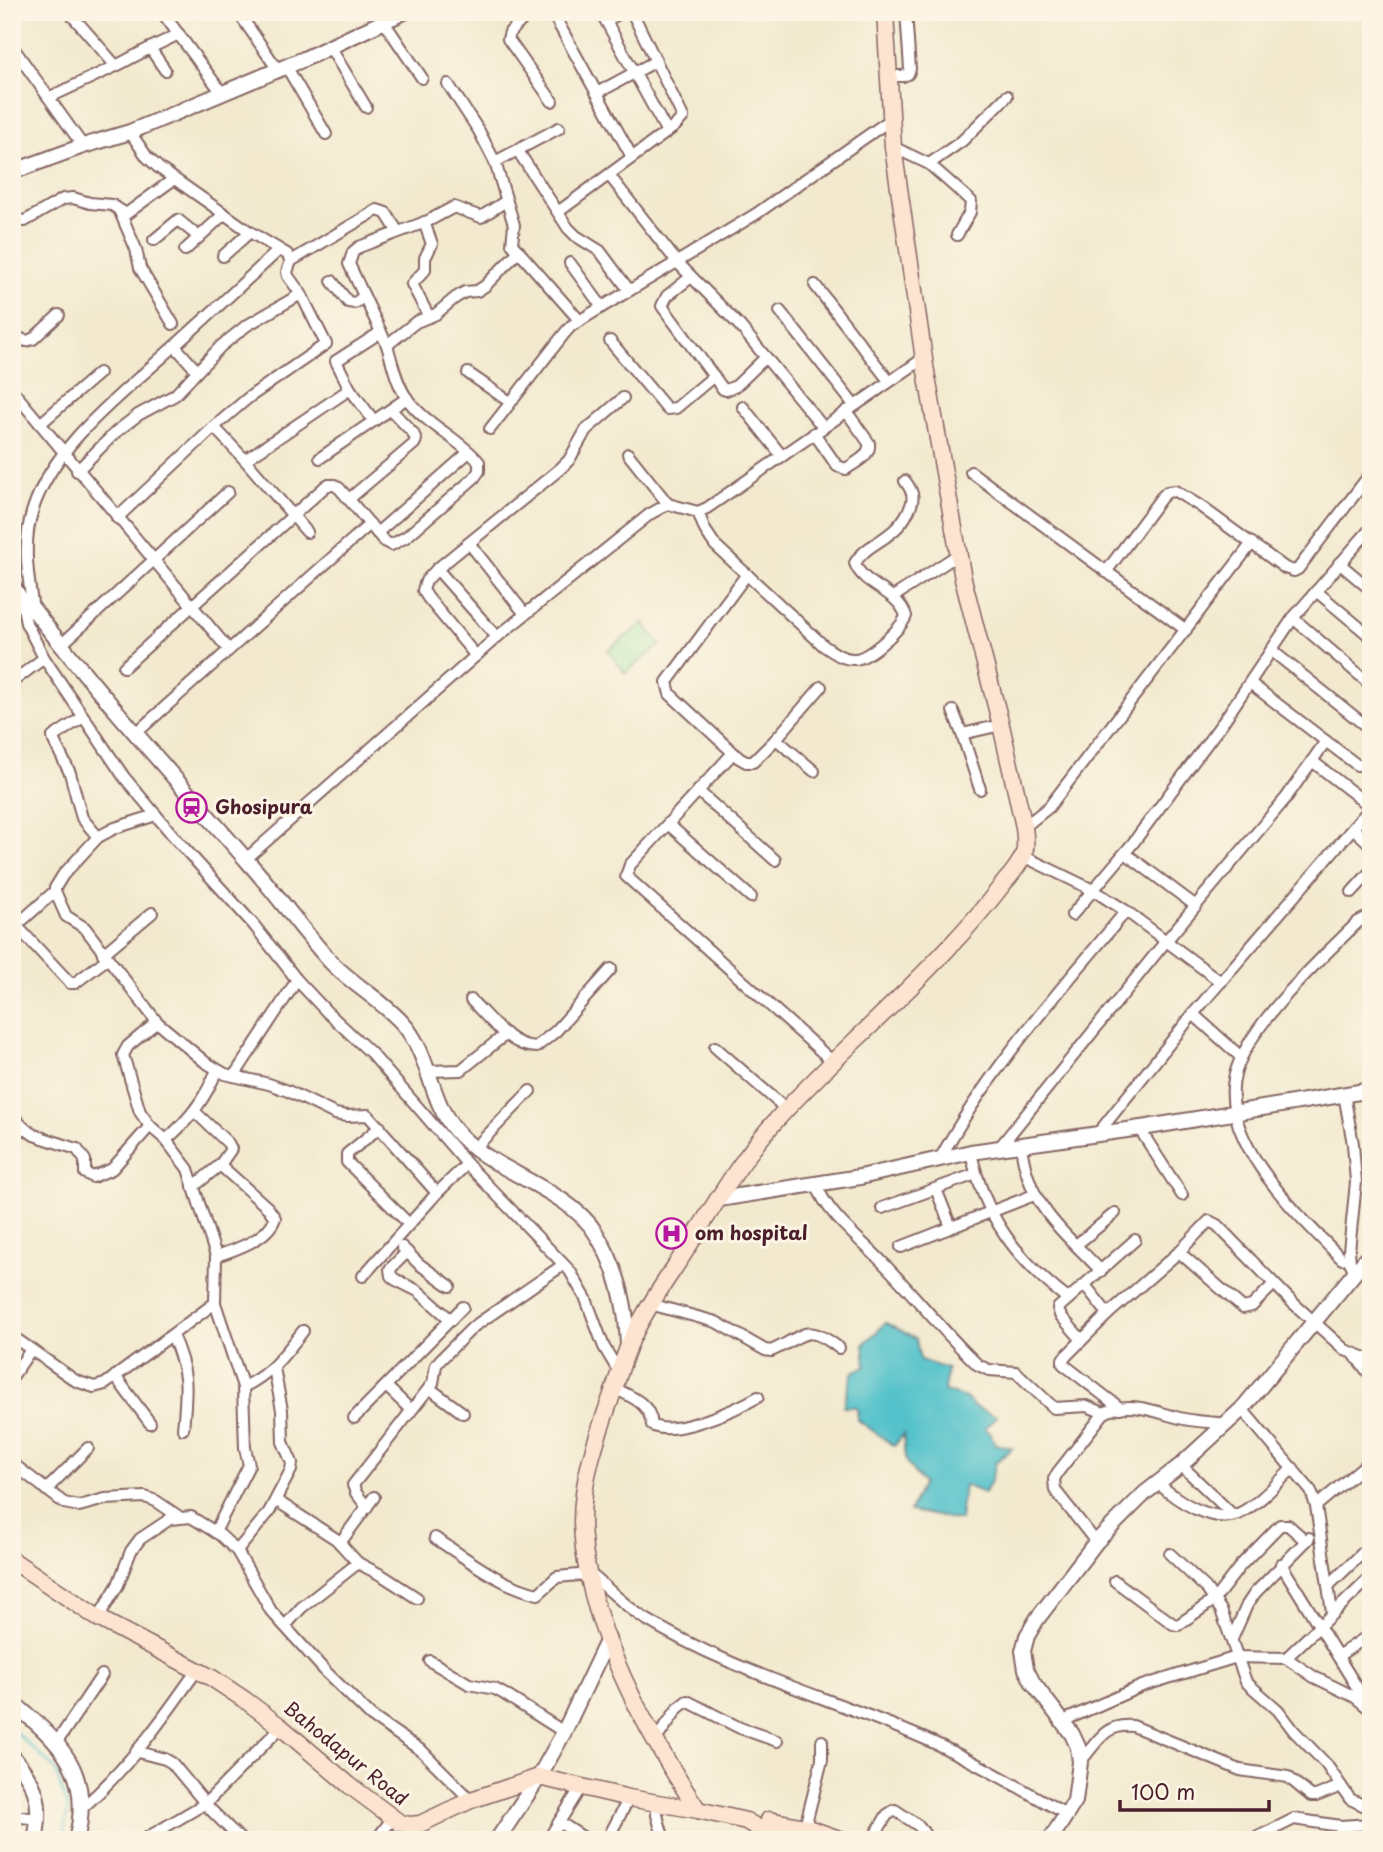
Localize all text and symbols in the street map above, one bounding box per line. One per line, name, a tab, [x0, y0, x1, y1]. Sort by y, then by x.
station icon: Ghosipura	[175, 790, 209, 824]
place label: Ghosipura	[215, 792, 313, 820]
hospital icon: om hospital	[655, 1216, 689, 1250]
place label: om hospital	[695, 1218, 808, 1246]
street label: Bahodapur Road	[278, 1693, 415, 1811]
scale bar	[1120, 1768, 1269, 1812]
text: 100 m	[1131, 1775, 1195, 1807]

